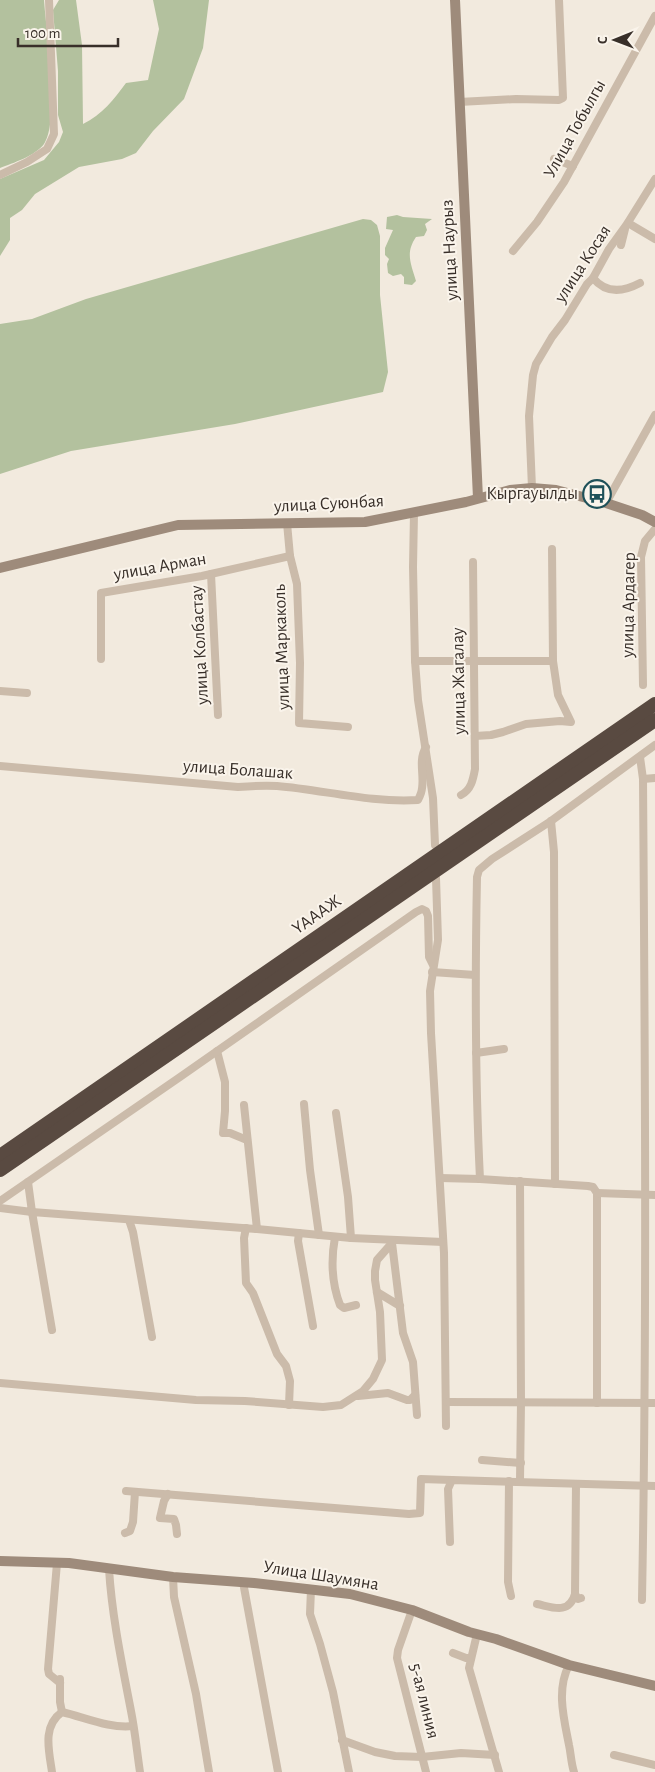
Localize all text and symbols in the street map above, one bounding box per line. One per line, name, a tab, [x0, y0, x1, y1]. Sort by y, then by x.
scale bar	[18, 15, 118, 47]
north arrow	[590, 15, 640, 65]
text: 100 m	[25, 26, 60, 41]
text: С	[596, 36, 610, 44]
street label: Улица Тобылгы	[540, 76, 609, 181]
street label: улица Наурыз	[438, 199, 462, 302]
street label: улица Косая	[551, 222, 615, 307]
bus stop icon: Кыргауылды	[582, 479, 612, 509]
place label: Кыргауылды	[486, 485, 578, 503]
street label: улица Суюнбая	[272, 491, 385, 516]
street label: улица Арман	[111, 550, 208, 584]
street label: улица Ардагер	[619, 552, 639, 659]
street label: улица Маркаколь	[271, 583, 293, 711]
street label: улица Колбастау	[187, 585, 212, 706]
street label: улица Жагалау	[449, 627, 469, 736]
street label: улица Болашак	[181, 757, 294, 783]
street label: ҮАААЖ	[289, 892, 345, 938]
street label: Улица Шаумяна	[262, 1558, 380, 1594]
street label: 5-ая линия	[406, 1661, 442, 1741]

